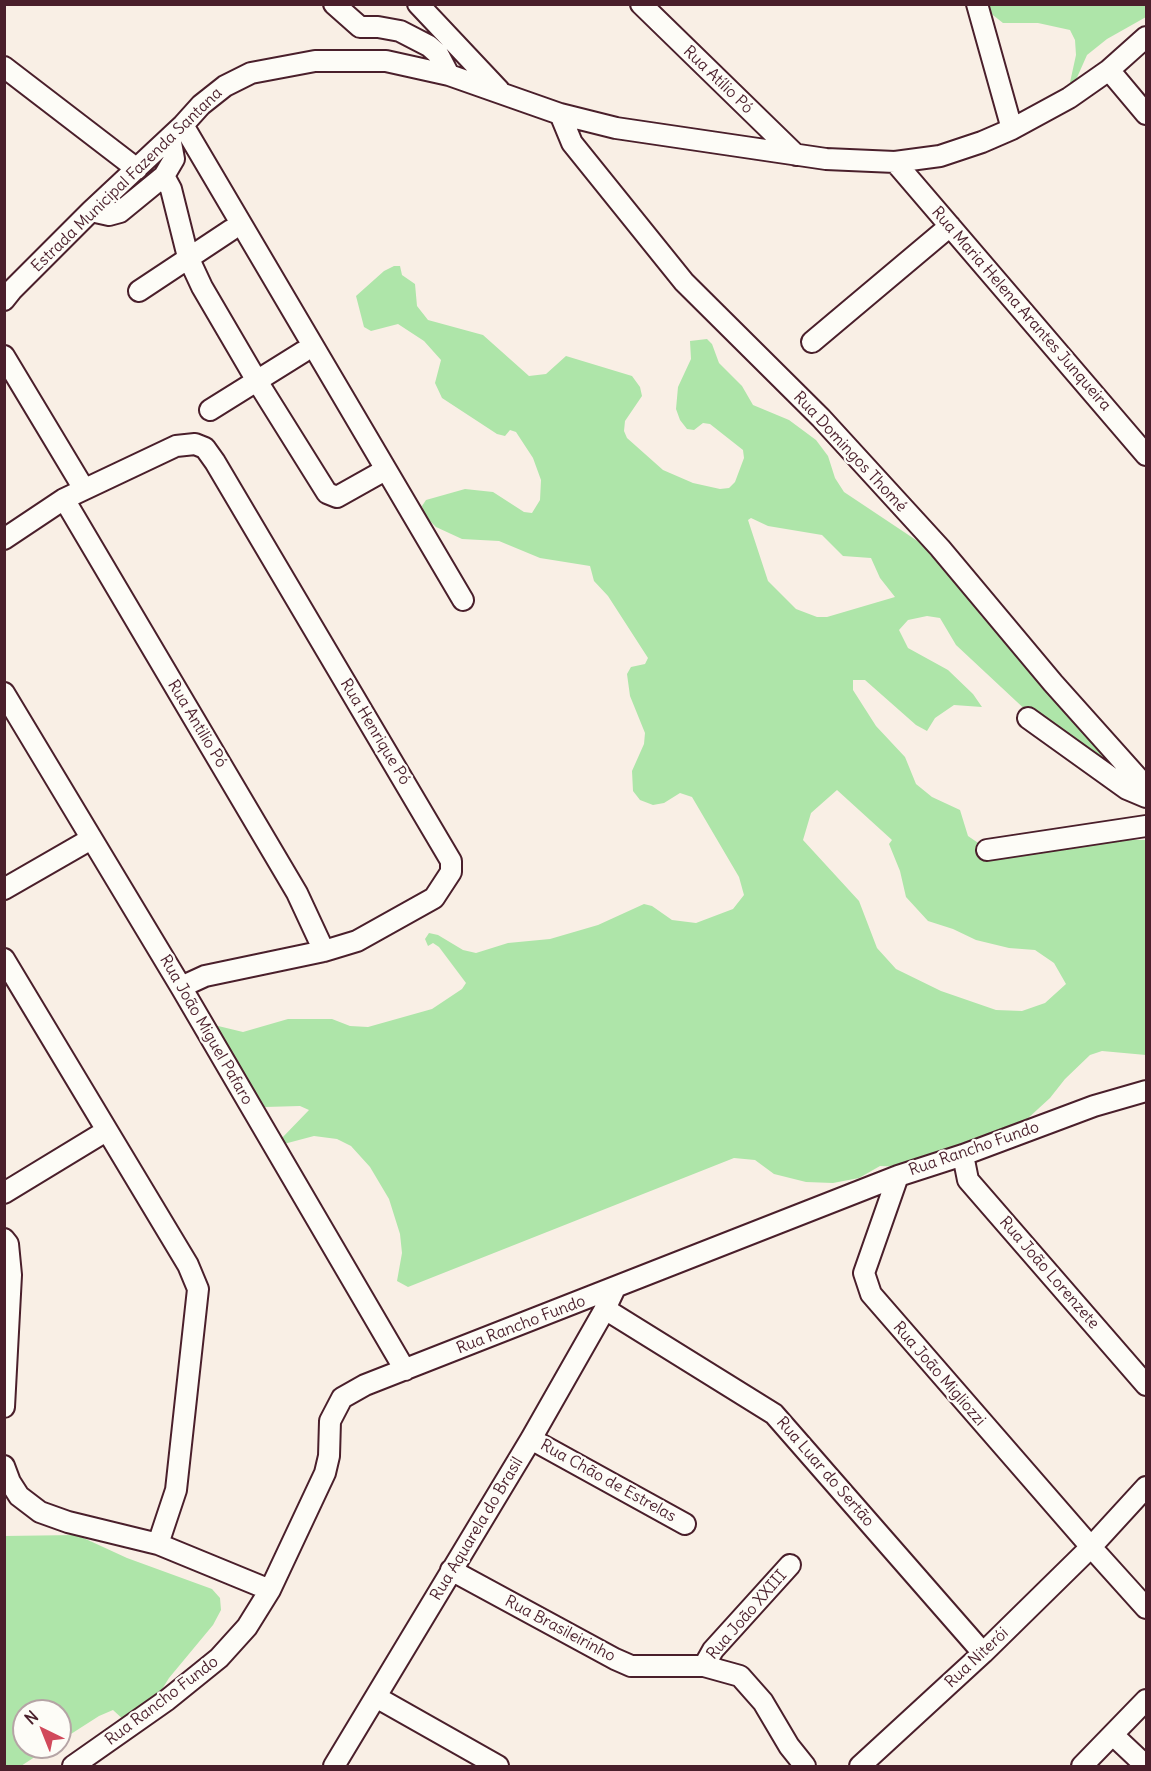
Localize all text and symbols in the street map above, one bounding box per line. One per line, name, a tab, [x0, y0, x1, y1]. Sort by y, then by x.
street label: Rua Atílio Pó	[679, 42, 757, 118]
street label: Estrada Municipal Fazenda Santana	[28, 84, 226, 276]
street label: Rua Maria Helena Arantes Junqueira	[927, 203, 1115, 415]
street label: Rua Domingos Thomé	[789, 388, 911, 516]
street label: Rua Henrique Pó	[336, 675, 414, 789]
street label: Rua Antilio Pó	[163, 677, 231, 771]
street label: Rua João Miguel Pafaro	[155, 952, 257, 1108]
street label: Rua Rancho Fundo	[906, 1118, 1042, 1180]
street label: Rua João Lorenzete	[995, 1213, 1103, 1333]
street label: Rua Rancho Fundo	[454, 1292, 588, 1358]
street label: Rua João Migliozzi	[889, 1318, 989, 1430]
street label: Rua Luar do Sertão	[772, 1413, 878, 1531]
street label: Rua Chão de Estrelas	[537, 1436, 679, 1526]
street label: Rua Aquarela do Brasil	[427, 1454, 527, 1604]
street label: Rua João XXIII	[703, 1566, 791, 1664]
street label: Rua Brasileirinho	[501, 1592, 619, 1666]
street label: Rua Niterói	[941, 1624, 1013, 1692]
street label: Rua Rancho Fundo	[102, 1652, 222, 1750]
north arrow	[12, 1699, 72, 1759]
text: N	[20, 1706, 42, 1728]

